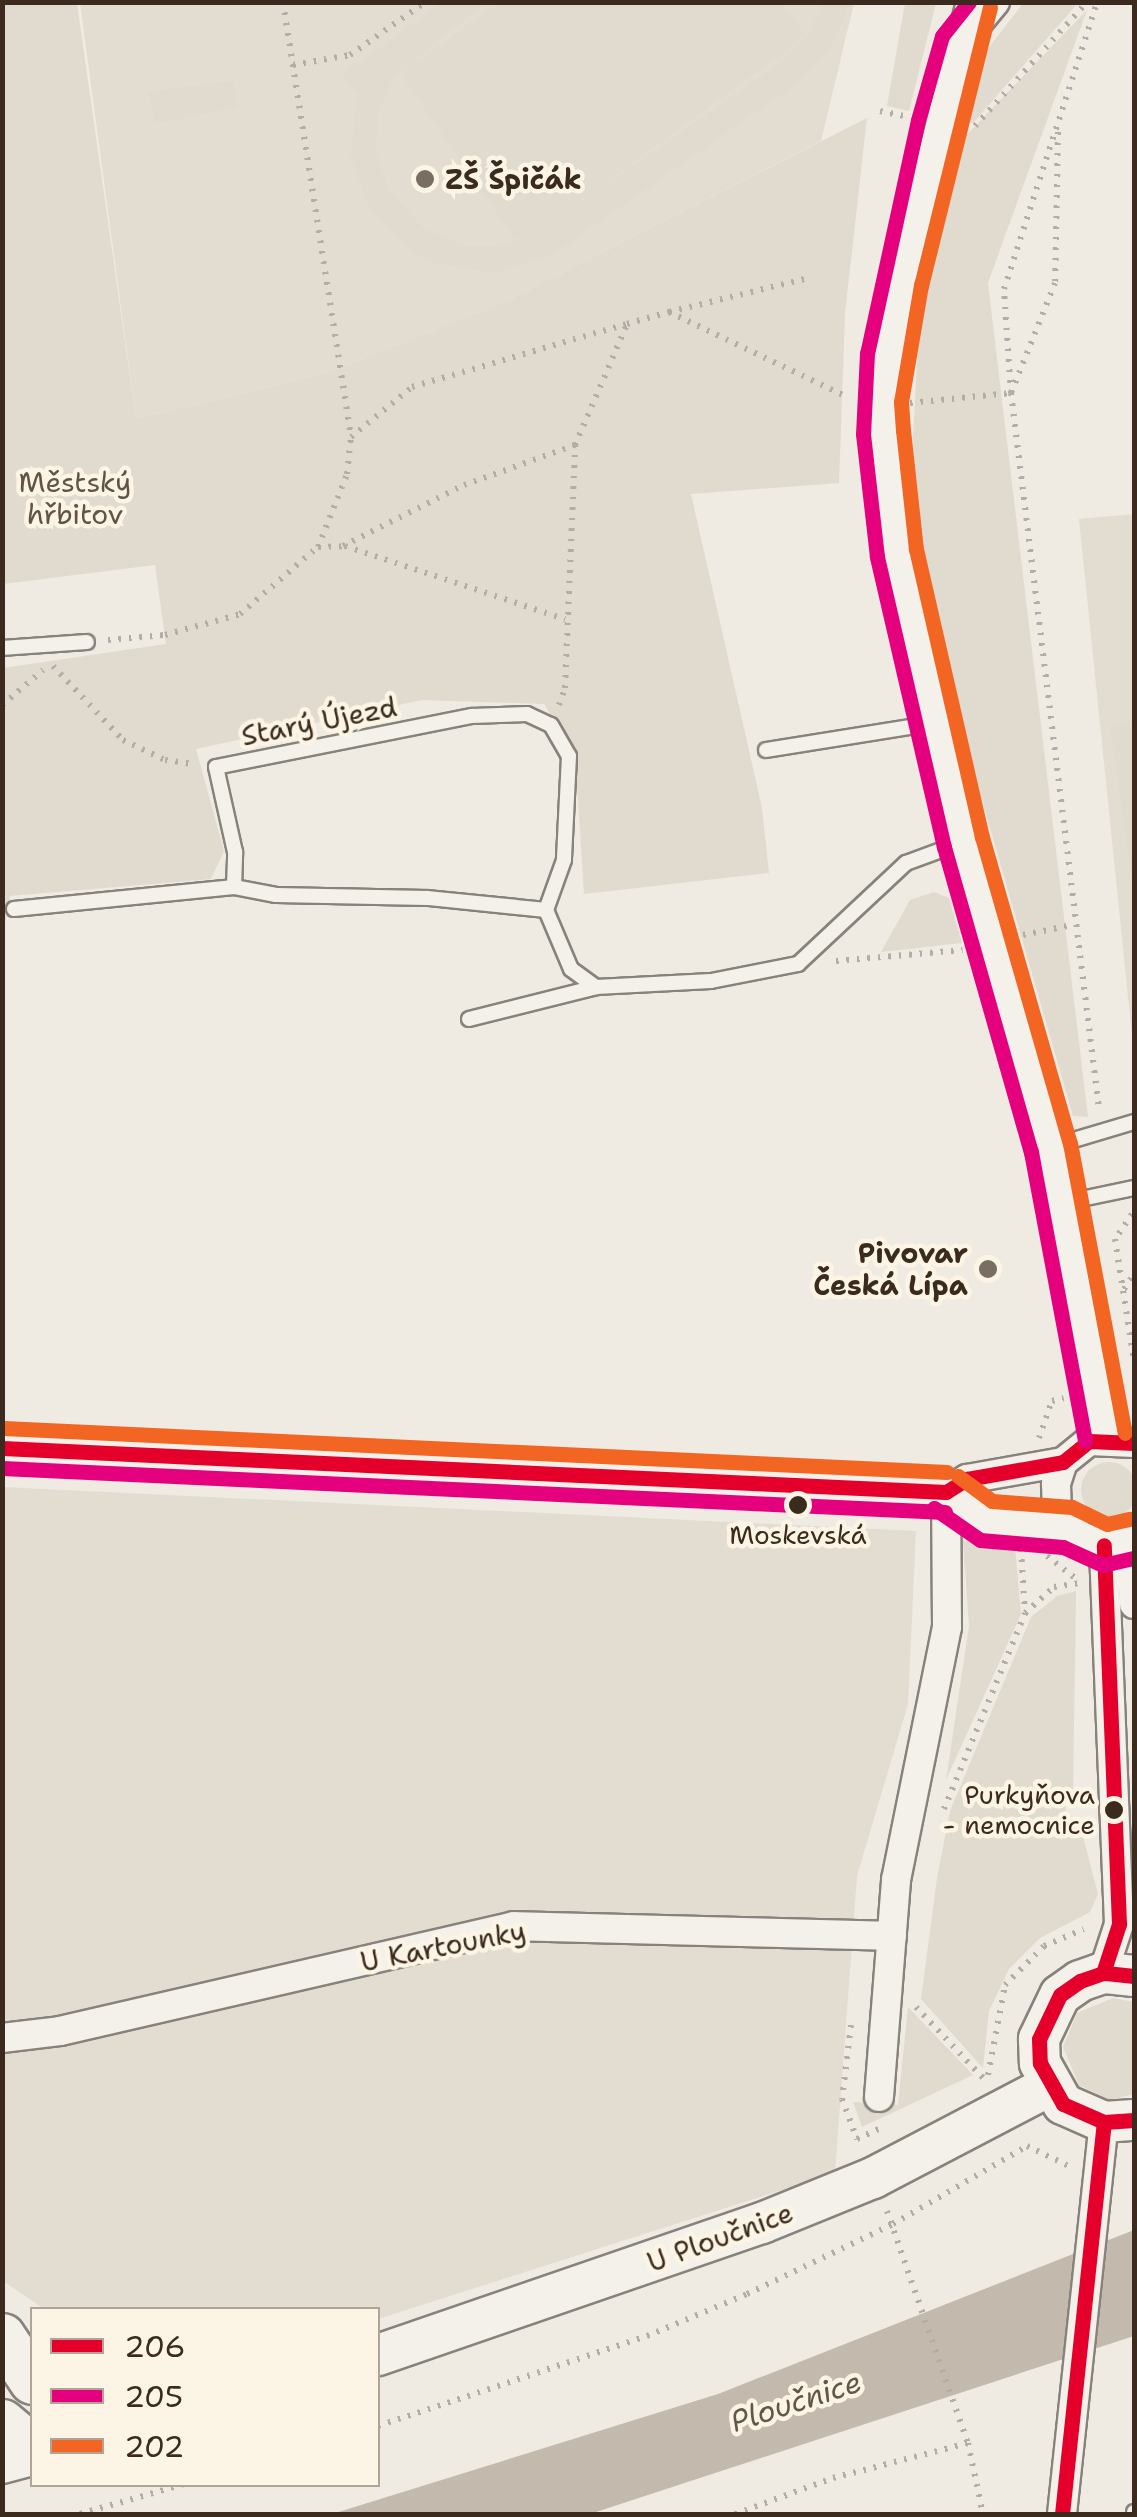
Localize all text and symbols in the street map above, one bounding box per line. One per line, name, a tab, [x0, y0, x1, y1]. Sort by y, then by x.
place label: ZŠ Špičák	[445, 162, 582, 196]
marker: ZŠ Špičák	[414, 168, 436, 190]
park label: Městský hřbitov	[19, 465, 131, 531]
street label: Starý Újezd	[238, 689, 400, 753]
place label: Pivovar Česká Lípa	[813, 1236, 968, 1302]
marker: Pivovar Česká Lípa	[977, 1258, 999, 1280]
marker: Moskevská	[788, 1495, 808, 1515]
place label: Moskevská	[729, 1519, 867, 1551]
place label: Purkyňova - nemocnice	[943, 1779, 1095, 1840]
marker: Purkyňova - nemocnice	[1104, 1800, 1124, 1820]
street label: U Kartounky	[357, 1913, 529, 1979]
street label: U Ploučnice	[642, 2195, 798, 2279]
legend	[30, 2307, 380, 2487]
text: 206	[124, 2326, 185, 2367]
water label: Ploučnice	[726, 2364, 866, 2440]
text: 205	[124, 2376, 183, 2417]
text: 202	[124, 2426, 184, 2467]

